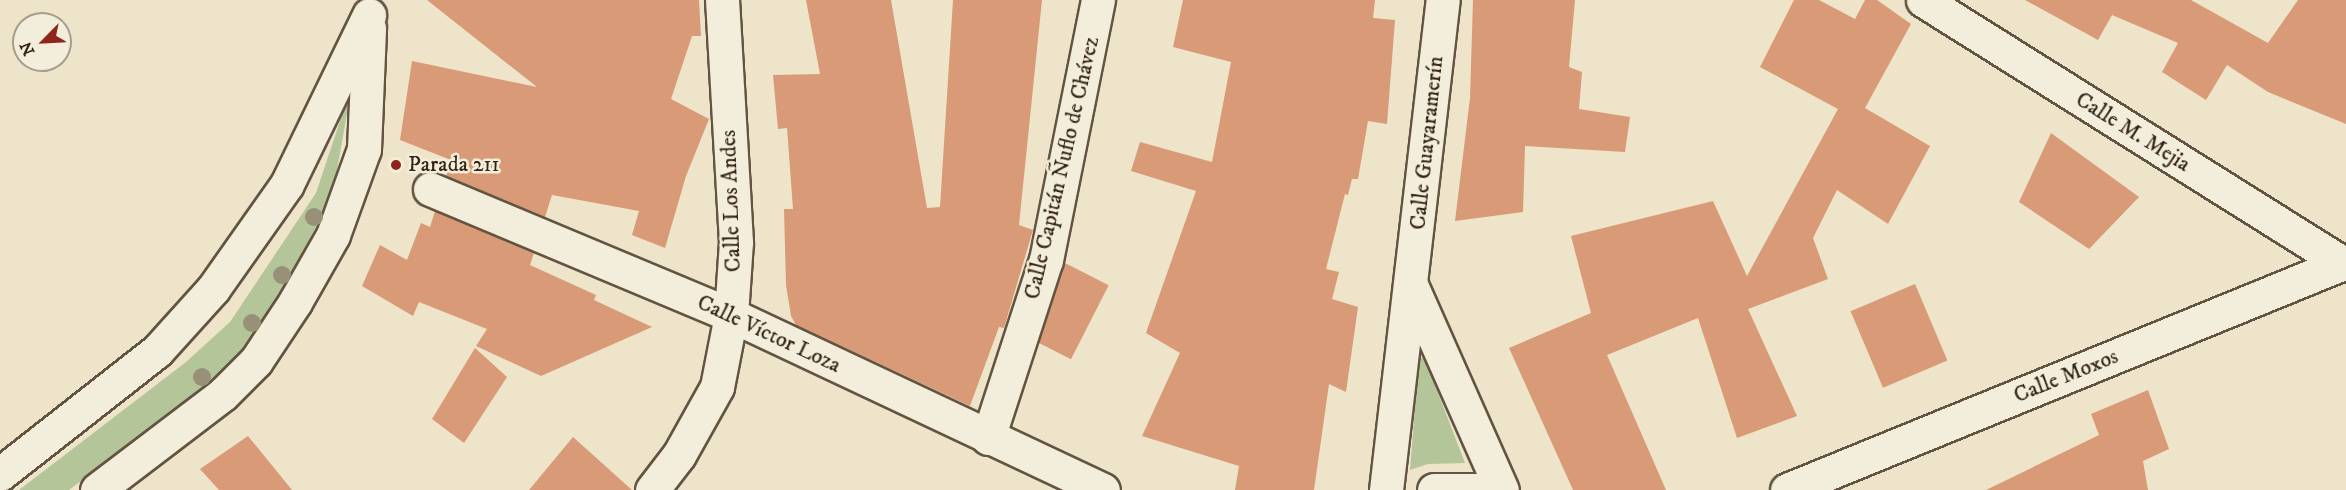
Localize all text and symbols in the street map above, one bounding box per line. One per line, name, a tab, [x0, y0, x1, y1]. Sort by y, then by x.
north arrow	[12, 12, 72, 72]
street label: Calle Capitán Ñuflo de Chávez	[1019, 34, 1105, 302]
text: N	[16, 38, 39, 59]
street label: Calle Guayaramerín	[1405, 55, 1449, 231]
street label: Calle M. Mejia	[2071, 86, 2195, 178]
street label: Calle Los Andes	[715, 129, 747, 273]
place label: Parada 211	[408, 152, 500, 178]
marker: Parada 211	[389, 158, 403, 172]
street label: Calle Víctor Loza	[693, 289, 845, 379]
street label: Calle Moxos	[2010, 343, 2122, 409]

